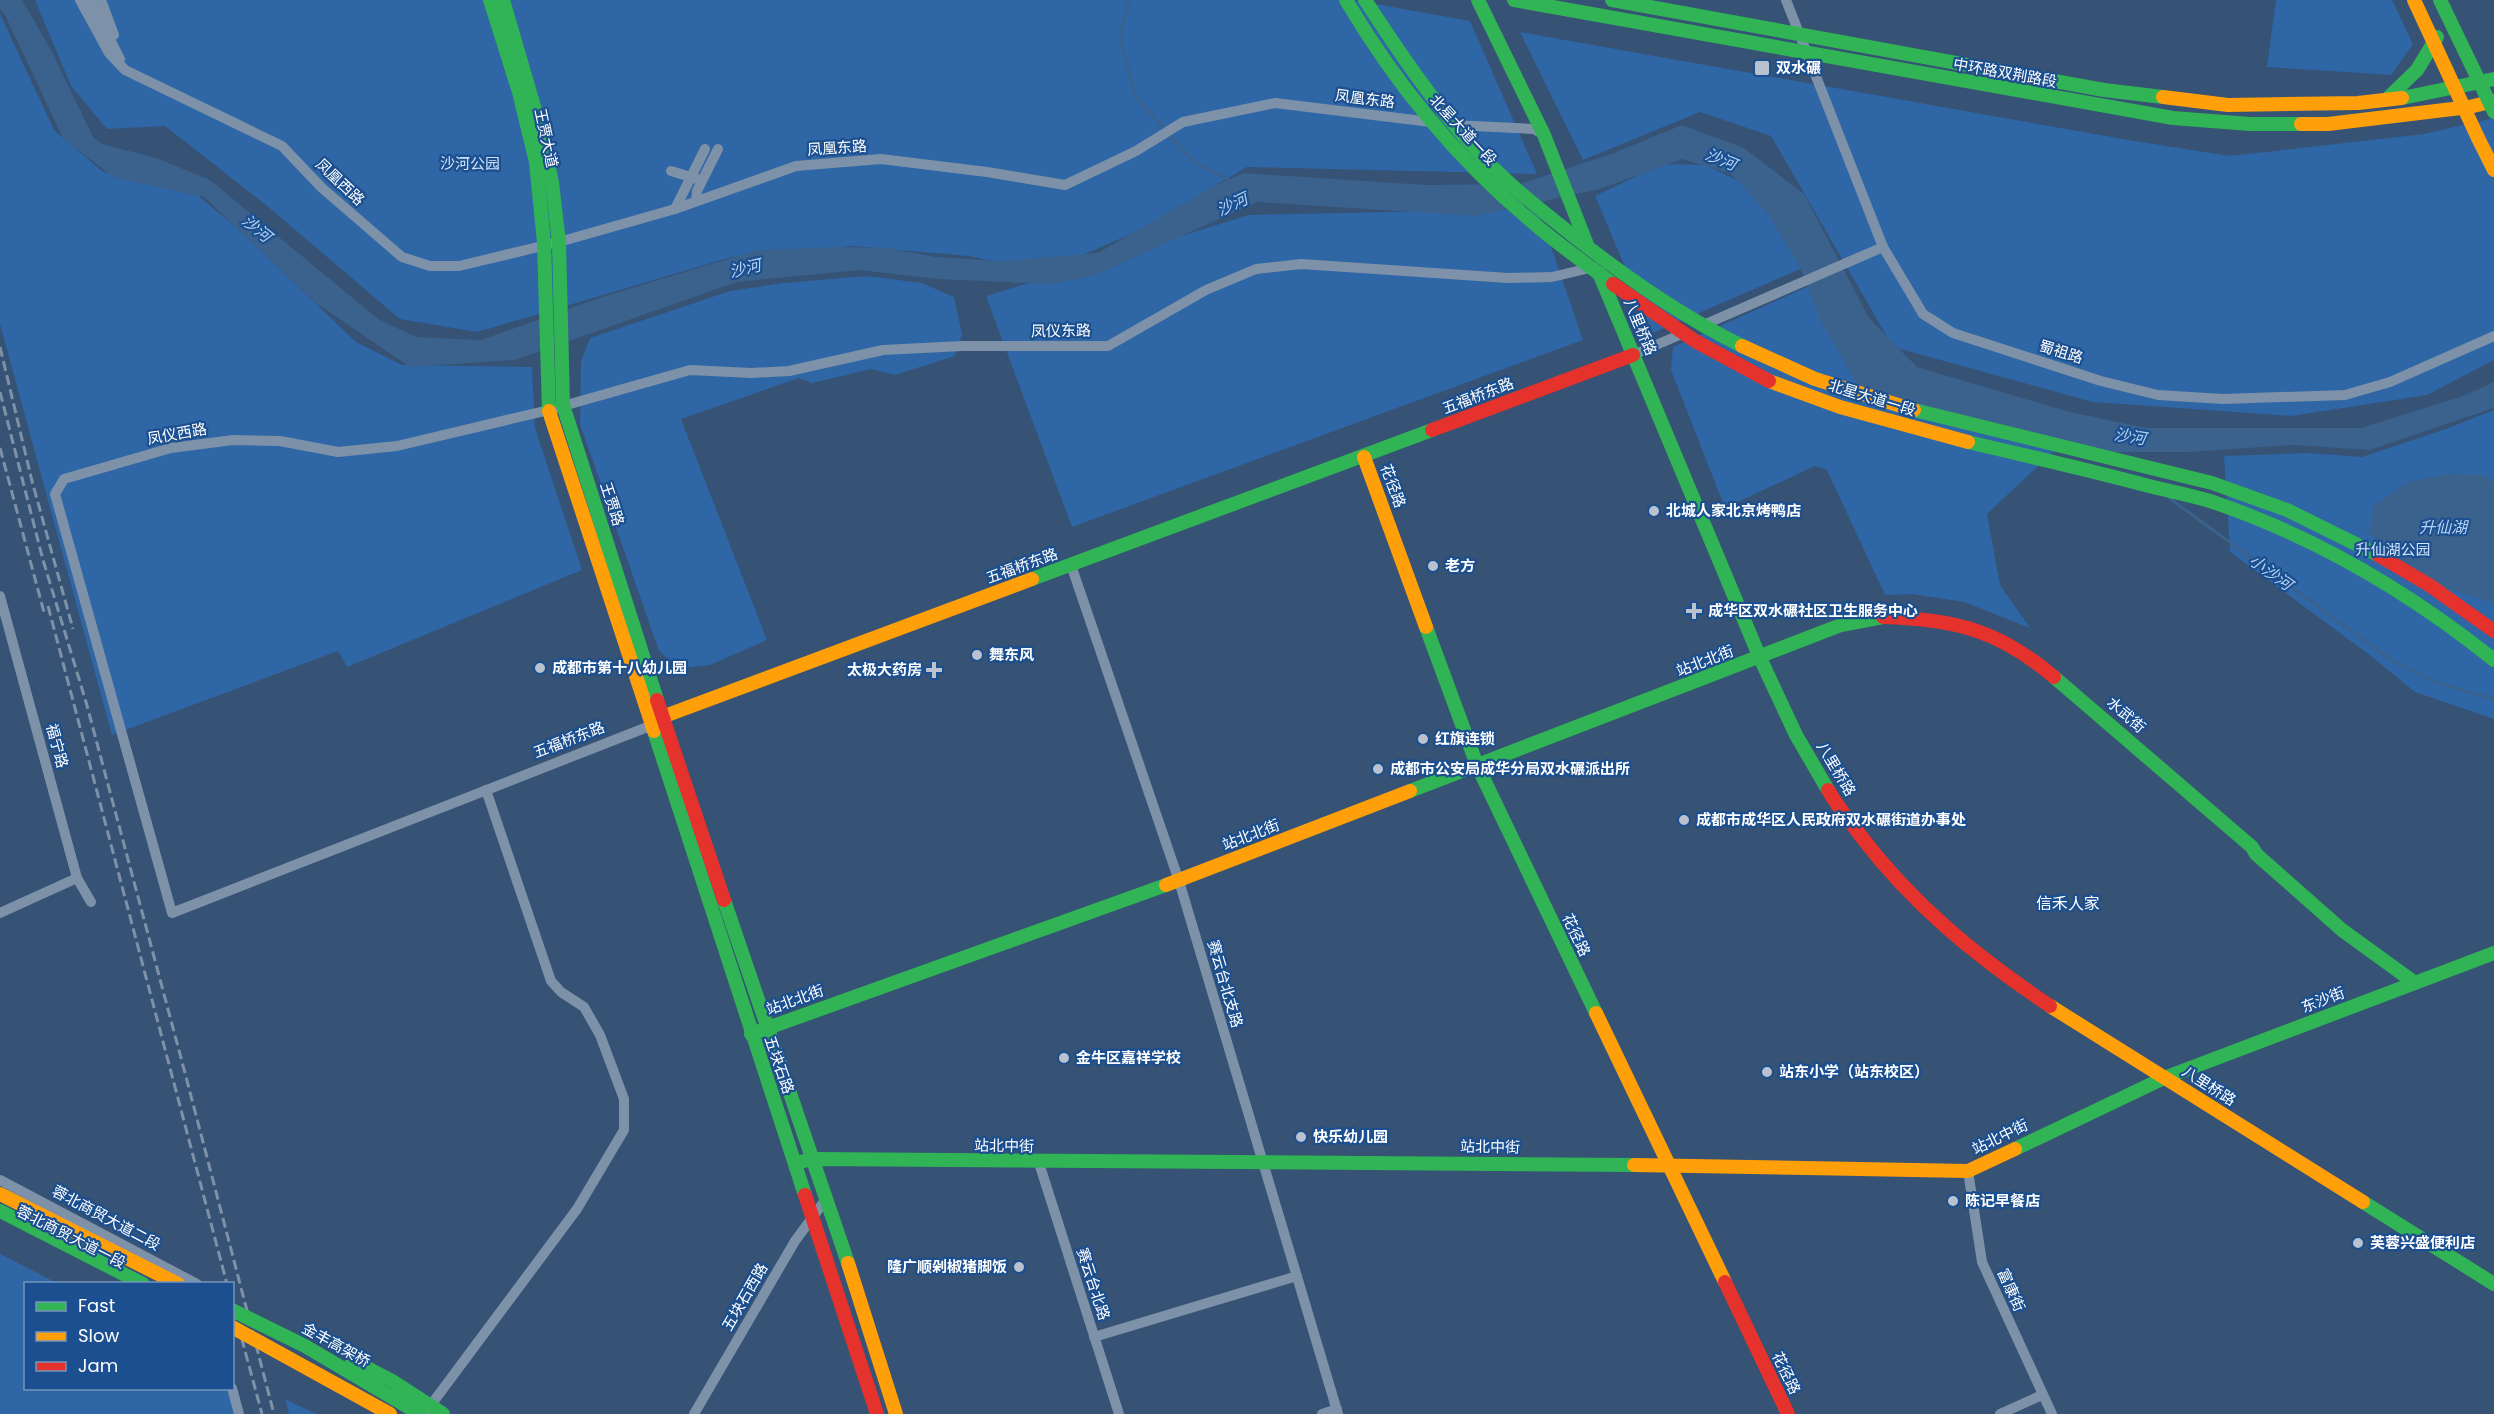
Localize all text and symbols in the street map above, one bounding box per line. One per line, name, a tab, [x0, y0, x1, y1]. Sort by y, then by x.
street label: 中环路双荆路段	[1952, 53, 2059, 92]
place label: 双水碾	[1776, 57, 1821, 78]
marker: 双水碾	[1753, 59, 1771, 77]
street label: 凤凰东路	[1334, 84, 1396, 113]
street label: 北星大道一段	[1425, 90, 1502, 170]
street label: 王贾大道	[530, 106, 563, 169]
street label: 凤凰东路	[806, 135, 868, 160]
water label: 沙河	[1702, 143, 1743, 177]
street label: 凤凰西路	[311, 153, 369, 210]
park label: 沙河公园	[440, 153, 500, 174]
water label: 沙河	[1213, 186, 1254, 222]
water label: 沙河	[237, 209, 279, 249]
water label: 沙河	[727, 253, 766, 283]
street label: 八里桥路	[1619, 295, 1662, 359]
street label: 凤仪东路	[1031, 319, 1091, 342]
street label: 蜀祖路	[2037, 335, 2086, 368]
street label: 五福桥东路	[1439, 372, 1517, 419]
street label: 北星大道一段	[1826, 374, 1918, 421]
street label: 凤仪西路	[146, 418, 208, 449]
water label: 沙河	[2112, 423, 2150, 451]
street label: 花径路	[1376, 461, 1411, 511]
street label: 王贾路	[596, 479, 629, 528]
place label: 北城人家北京烤鸭店	[1666, 500, 1801, 521]
marker: 北城人家北京烤鸭店	[1647, 504, 1661, 518]
water label: 升仙湖	[2419, 516, 2470, 539]
park label: 升仙湖公园	[2355, 539, 2431, 560]
street label: 五福桥东路	[983, 543, 1061, 588]
water label: 小沙河	[2245, 549, 2299, 598]
place label: 老方	[1445, 555, 1475, 576]
marker: 老方	[1426, 559, 1440, 573]
place label: 成华区双水碾社区卫生服务中心	[1708, 600, 1918, 621]
marker: 成华区双水碾社区卫生服务中心	[1685, 602, 1703, 620]
street label: 站北北街	[1673, 640, 1737, 681]
place label: 舞东风	[989, 644, 1034, 665]
marker: 舞东风	[970, 648, 984, 662]
place label: 成都市第十八幼儿园	[552, 657, 687, 678]
place label: 太极大药房	[847, 659, 922, 680]
marker: 成都市第十八幼儿园	[533, 661, 547, 675]
marker: 太极大药房	[927, 663, 941, 677]
street label: 水武街	[2102, 692, 2150, 737]
street label: 五福桥东路	[530, 716, 608, 763]
street label: 福宁路	[42, 721, 73, 770]
place label: 红旗连锁	[1435, 728, 1495, 749]
marker: 红旗连锁	[1416, 732, 1430, 746]
street label: 八里桥路	[1812, 738, 1861, 800]
place label: 成都市公安局成华分局双水碾派出所	[1390, 758, 1630, 779]
marker: 成都市公安局成华分局双水碾派出所	[1371, 762, 1385, 776]
place label: 成都市成华区人民政府双水碾街道办事处	[1696, 809, 1966, 830]
marker: 成都市成华区人民政府双水碾街道办事处	[1677, 813, 1691, 827]
street label: 站北北街	[1219, 814, 1283, 855]
district label: 信禾人家	[2036, 892, 2100, 915]
street label: 花径路	[1557, 910, 1595, 960]
street label: 赛云台北支路	[1203, 938, 1248, 1030]
street label: 站北北街	[763, 979, 827, 1020]
street label: 东沙街	[2298, 982, 2348, 1017]
street label: 五块石路	[760, 1033, 799, 1097]
place label: 金牛区嘉祥学校	[1076, 1047, 1181, 1068]
marker: 金牛区嘉祥学校	[1057, 1051, 1071, 1065]
place label: 站东小学（站东校区）	[1779, 1061, 1929, 1082]
street label: 八里桥路	[2178, 1061, 2240, 1110]
marker: 站东小学（站东校区）	[1760, 1065, 1774, 1079]
street label: 站北中街	[1968, 1114, 2031, 1159]
place label: 快乐幼儿园	[1313, 1126, 1388, 1147]
marker: 快乐幼儿园	[1294, 1130, 1308, 1144]
street label: 站北中街	[974, 1134, 1034, 1157]
street label: 站北中街	[1460, 1135, 1520, 1158]
street label: 蓉北商贸大道二段	[48, 1180, 164, 1255]
place label: 陈记早餐店	[1965, 1190, 2040, 1211]
marker: 陈记早餐店	[1946, 1194, 1960, 1208]
street label: 蓉北商贸大道一段	[13, 1200, 129, 1273]
place label: 芙蓉兴盛便利店	[2370, 1232, 2475, 1253]
marker: 芙蓉兴盛便利店	[2351, 1236, 2365, 1250]
street label: 赛云台北路	[1072, 1245, 1115, 1323]
place label: 隆广顺剁椒猪脚饭	[887, 1256, 1007, 1277]
street label: 五块石西路	[717, 1259, 772, 1334]
marker: 隆广顺剁椒猪脚饭	[1012, 1260, 1026, 1274]
street label: 富康街	[1993, 1265, 2030, 1315]
legend	[24, 1282, 234, 1390]
text: Fast	[78, 1293, 115, 1318]
street label: 金丰高架桥	[298, 1317, 374, 1372]
text: Slow	[78, 1323, 120, 1348]
street label: 花径路	[1767, 1348, 1806, 1398]
text: Jam	[78, 1353, 118, 1378]

